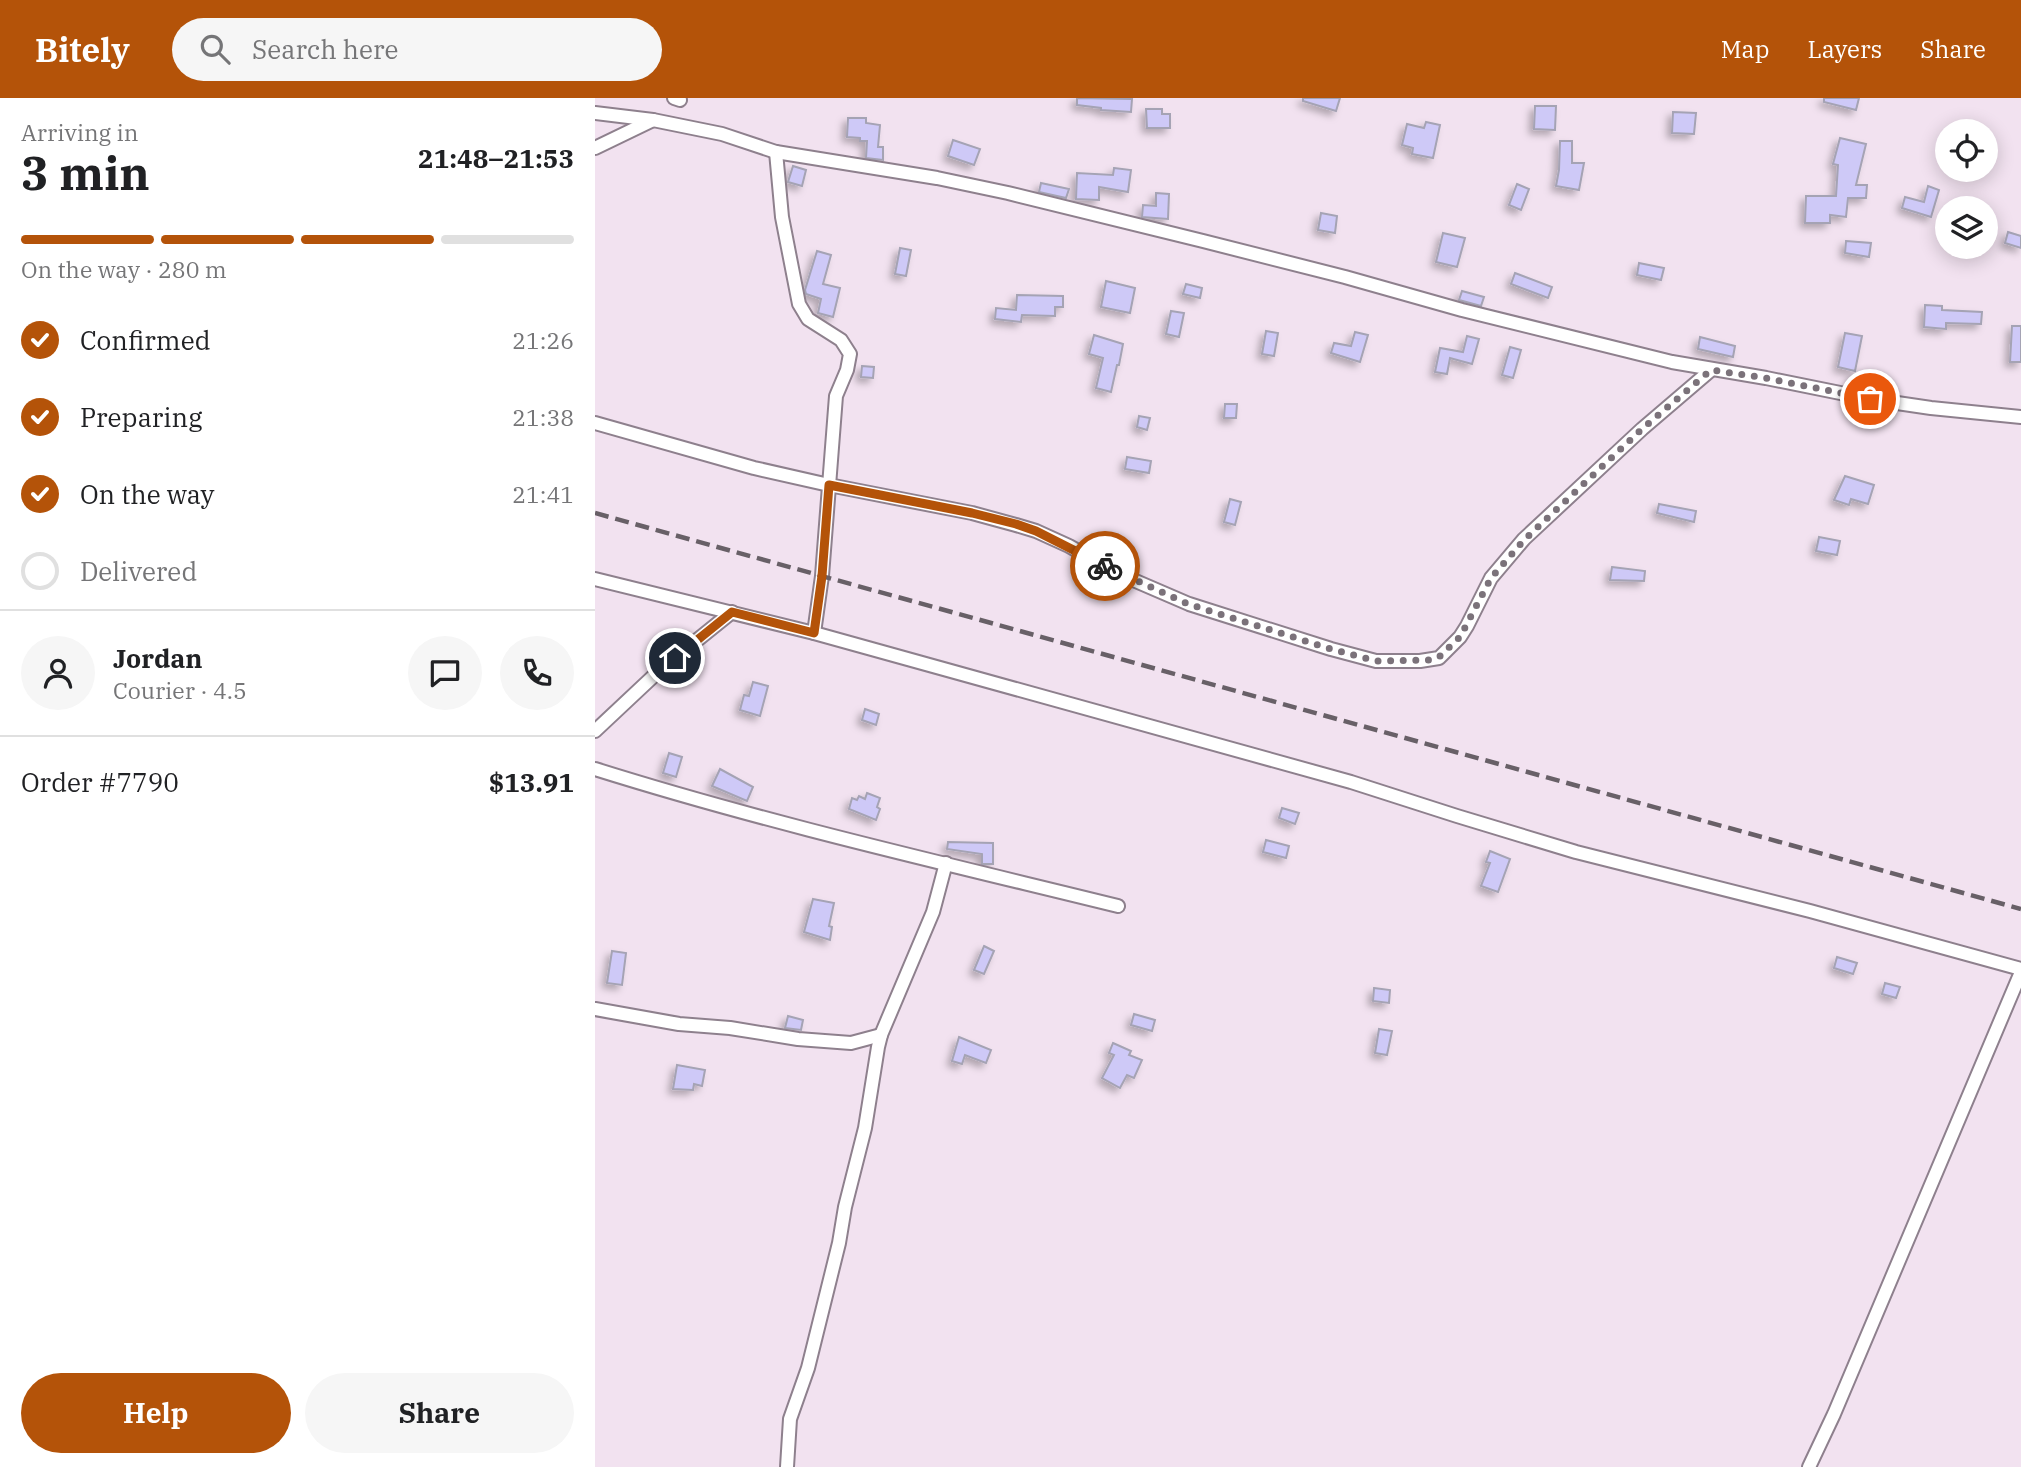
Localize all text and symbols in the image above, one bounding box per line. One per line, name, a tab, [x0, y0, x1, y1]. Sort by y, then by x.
search box	[172, 18, 662, 81]
text: Bitely	[35, 28, 130, 71]
icon: search	[196, 30, 234, 68]
text: Search here	[252, 32, 398, 66]
text: Map	[1721, 33, 1769, 65]
text: Layers	[1807, 33, 1882, 65]
text: Share	[1920, 33, 1986, 65]
text: Arriving in	[21, 117, 138, 147]
map controls	[1935, 119, 1998, 259]
button: locate	[1935, 119, 1998, 182]
text: 21:48–21:53	[418, 141, 574, 175]
text: 3 min	[21, 143, 150, 203]
button: layers	[1935, 196, 1998, 259]
text: On the way · 280 m	[21, 254, 227, 284]
icon: check	[21, 321, 59, 359]
text: Confirmed	[80, 323, 211, 357]
text: 21:26	[512, 325, 574, 355]
pin	[1840, 369, 1900, 429]
icon: bag	[1851, 380, 1889, 418]
icon: check	[21, 398, 59, 436]
text: Preparing	[80, 400, 202, 434]
text: 21:38	[512, 402, 574, 432]
icon: check	[21, 475, 59, 513]
text: On the way	[80, 477, 214, 511]
text: 21:41	[512, 479, 574, 509]
courier	[1070, 531, 1140, 601]
icon: bike	[1086, 547, 1124, 585]
text: Delivered	[80, 554, 197, 588]
pin	[645, 628, 705, 688]
button: person	[21, 636, 95, 710]
button: chat	[408, 636, 482, 710]
button: phone	[500, 636, 574, 710]
icon: home	[656, 639, 694, 677]
text: Jordan	[113, 641, 203, 675]
text: Courier · 4.5	[113, 675, 247, 705]
text: Order #7790	[21, 765, 179, 799]
text: $13.91	[489, 765, 574, 799]
button: Help	[21, 1373, 291, 1453]
button: Share	[305, 1373, 574, 1453]

